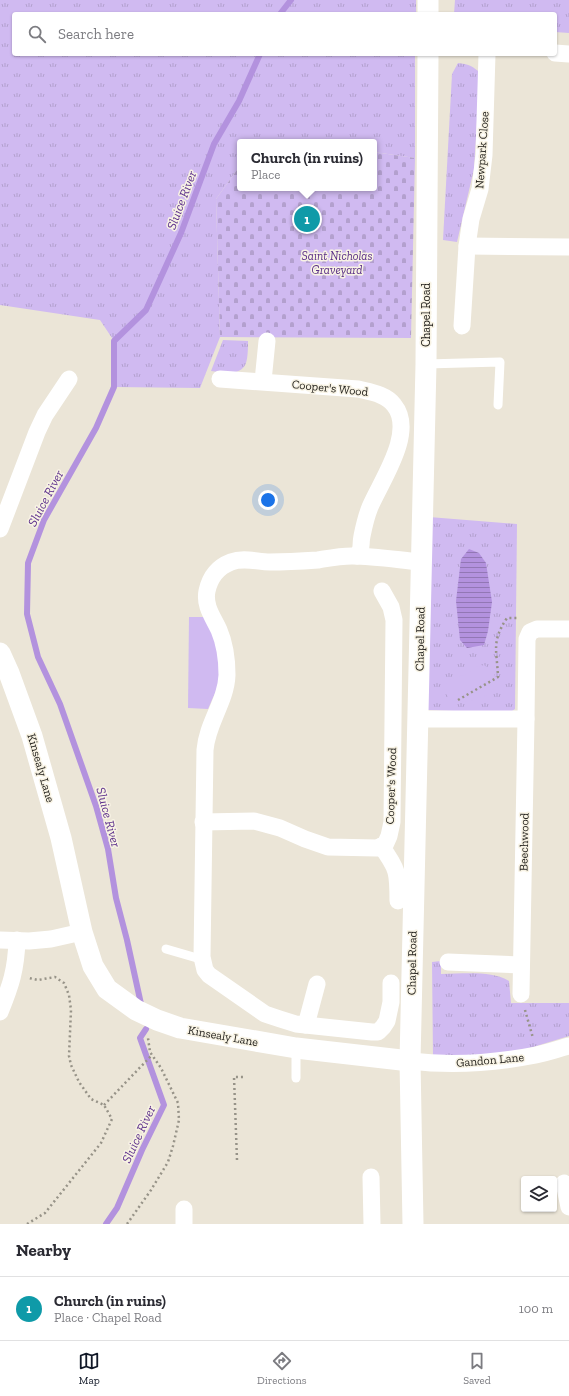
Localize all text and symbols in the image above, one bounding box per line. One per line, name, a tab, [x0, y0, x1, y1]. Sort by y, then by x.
search box	[12, 12, 557, 56]
icon: search	[26, 23, 48, 45]
text: Search here	[58, 25, 134, 43]
street label: Newpark Close	[472, 110, 492, 189]
popup	[237, 139, 377, 191]
text: Church (in ruins)	[251, 149, 363, 167]
text: Place	[251, 167, 280, 182]
water label: Sluice River	[163, 168, 200, 232]
pin: 1	[294, 204, 320, 234]
park label: Saint Nicholas Graveyard	[302, 249, 372, 277]
street label: Chapel Road	[419, 282, 433, 347]
street label: Cooper's Wood	[291, 377, 369, 399]
water label: Sluice River	[24, 467, 67, 529]
your location	[258, 490, 278, 510]
street label: Chapel Road	[412, 606, 428, 671]
street label: Kinsealy Lane	[24, 732, 58, 804]
street label: Cooper's Wood	[383, 747, 399, 825]
water label: Sluice River	[93, 785, 124, 849]
street label: Beechwood	[516, 812, 532, 871]
street label: Chapel Road	[404, 930, 420, 995]
street label: Kinsealy Lane	[187, 1023, 260, 1049]
street label: Gandon Lane	[455, 1050, 525, 1070]
water label: Sluice River	[119, 1103, 158, 1165]
map controls	[521, 1176, 557, 1212]
button: layers	[521, 1176, 557, 1212]
text: Nearby	[16, 1240, 71, 1260]
text: Church (in ruins)	[54, 1292, 166, 1310]
text: 1	[26, 1301, 32, 1316]
text: 100 m	[519, 1301, 553, 1316]
text: Place · Chapel Road	[54, 1310, 162, 1325]
tab: Map	[78, 1350, 100, 1387]
tab: Directions	[257, 1350, 307, 1387]
tab: Saved	[463, 1350, 491, 1387]

